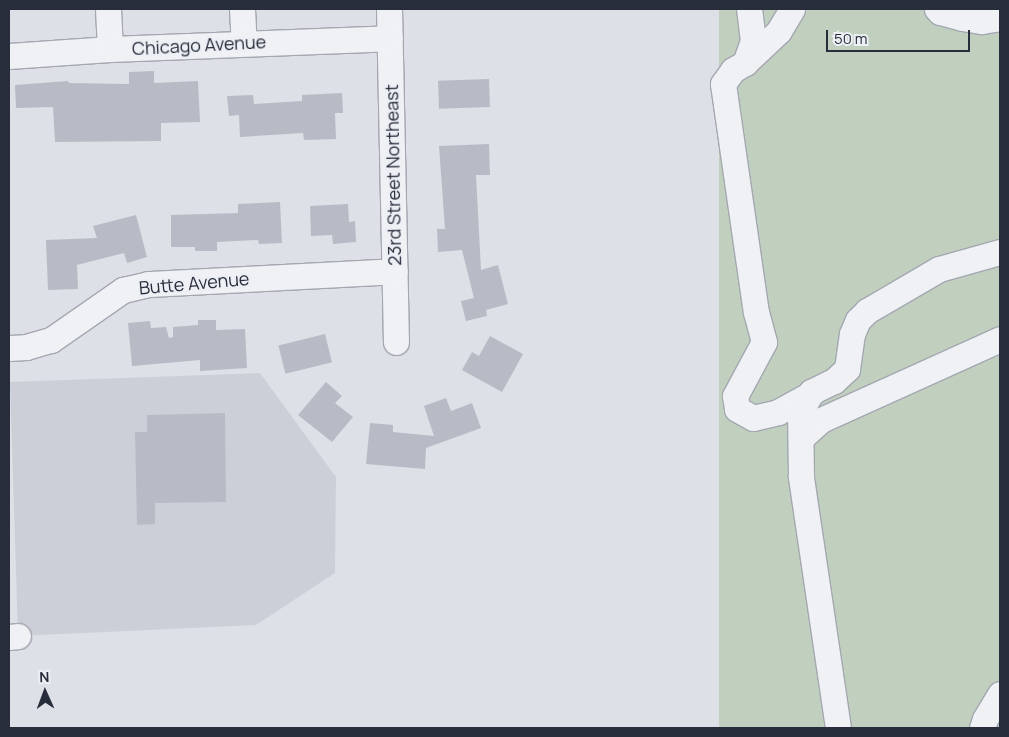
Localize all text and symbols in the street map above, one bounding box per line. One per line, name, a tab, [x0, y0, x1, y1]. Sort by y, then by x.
scale bar	[829, 20, 973, 52]
text: 50 m	[834, 28, 868, 49]
street label: Chicago Avenue	[131, 31, 267, 59]
street label: 23rd Street Northeast	[381, 84, 405, 266]
street label: Butte Avenue	[138, 267, 250, 299]
north arrow	[20, 667, 70, 717]
text: N	[39, 667, 50, 686]

